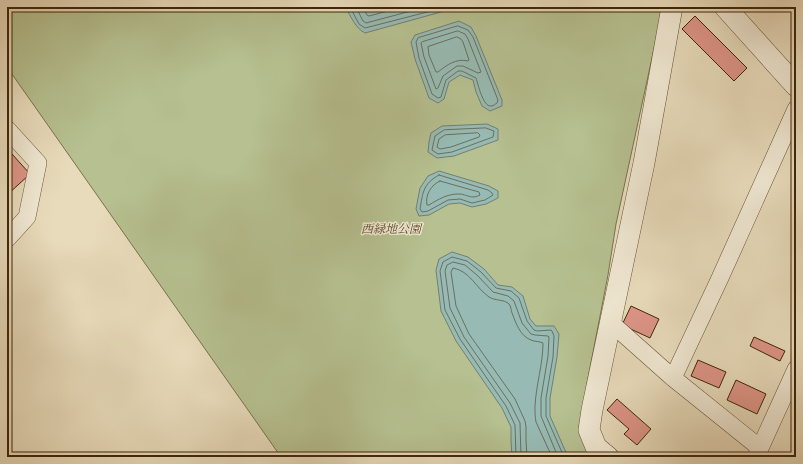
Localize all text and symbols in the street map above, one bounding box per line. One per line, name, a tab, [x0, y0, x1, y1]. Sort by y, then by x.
park label: 西緑地公園	[361, 222, 423, 237]

